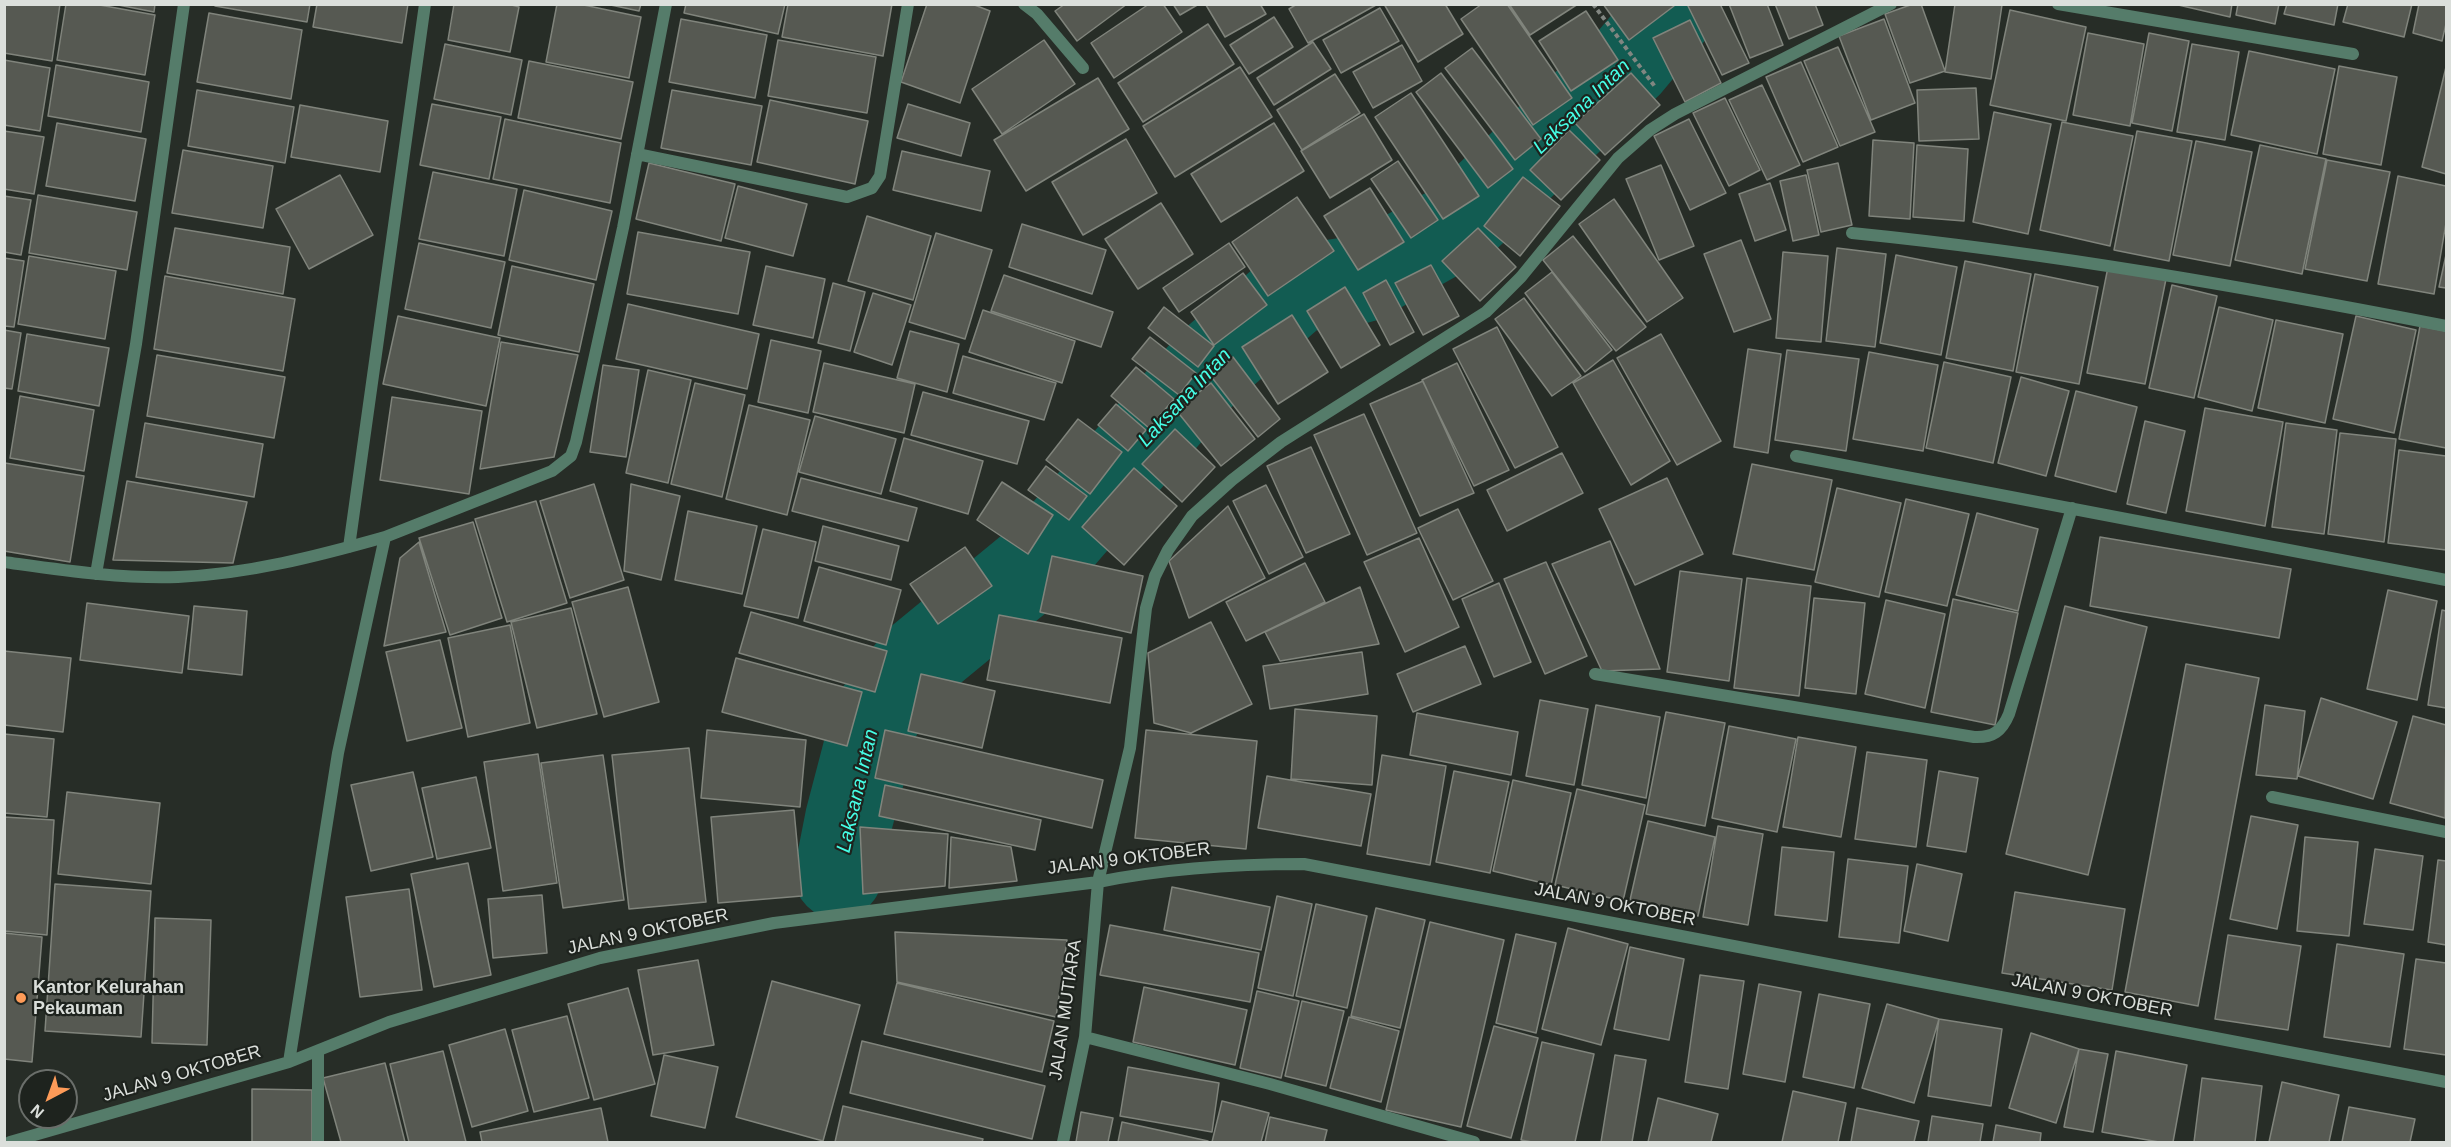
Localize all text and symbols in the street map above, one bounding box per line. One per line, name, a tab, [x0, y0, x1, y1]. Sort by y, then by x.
water label: Laksana Intan	[1528, 55, 1636, 159]
water label: Laksana Intan	[1133, 344, 1237, 452]
water label: Laksana Intan	[832, 727, 884, 855]
street label: JALAN 9 OKTOBER	[1046, 838, 1212, 880]
street label: JALAN 9 OKTOBER	[1533, 879, 1697, 931]
street label: JALAN 9 OKTOBER	[566, 904, 730, 960]
street label: JALAN MUTIARA	[1045, 938, 1087, 1082]
street label: JALAN 9 OKTOBER	[2010, 970, 2174, 1022]
place label: Kantor Kelurahan Pekauman	[33, 977, 184, 1020]
marker: Kantor Kelurahan Pekauman	[14, 991, 28, 1005]
street label: JALAN 9 OKTOBER	[100, 1041, 264, 1107]
north arrow	[18, 1069, 78, 1129]
text: N	[27, 1101, 47, 1122]

